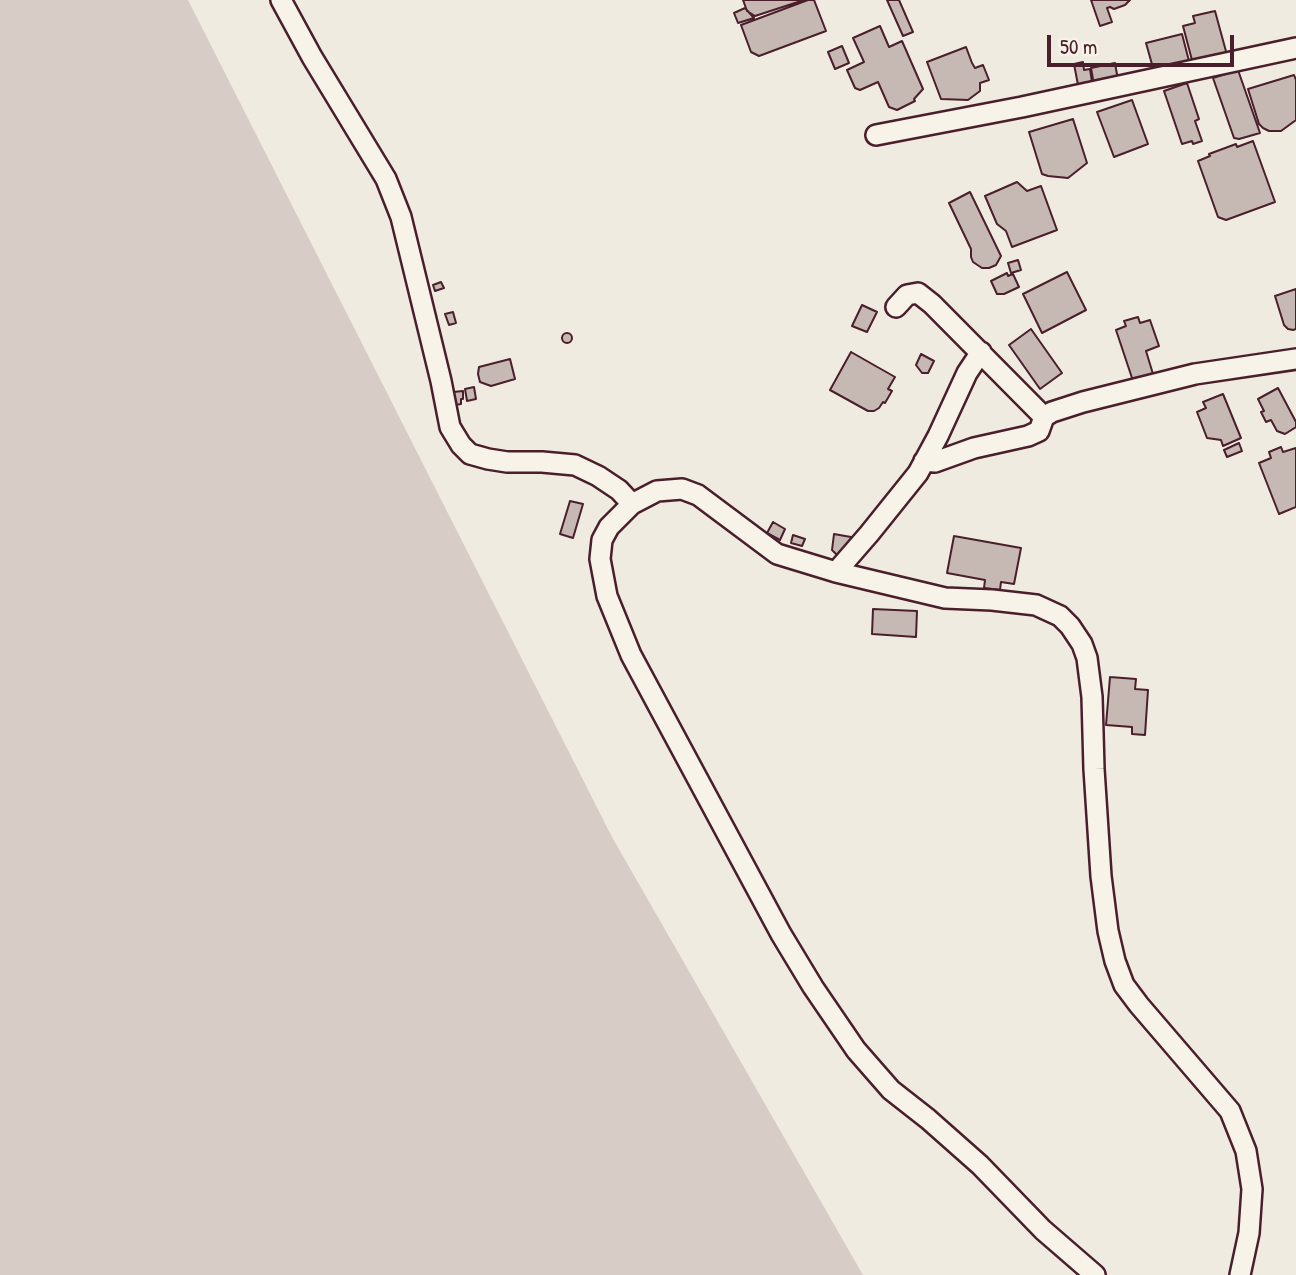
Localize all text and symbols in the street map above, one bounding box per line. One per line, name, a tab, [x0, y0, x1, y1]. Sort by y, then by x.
scale bar	[1051, 21, 1238, 65]
text: 50 m	[1060, 32, 1097, 61]

